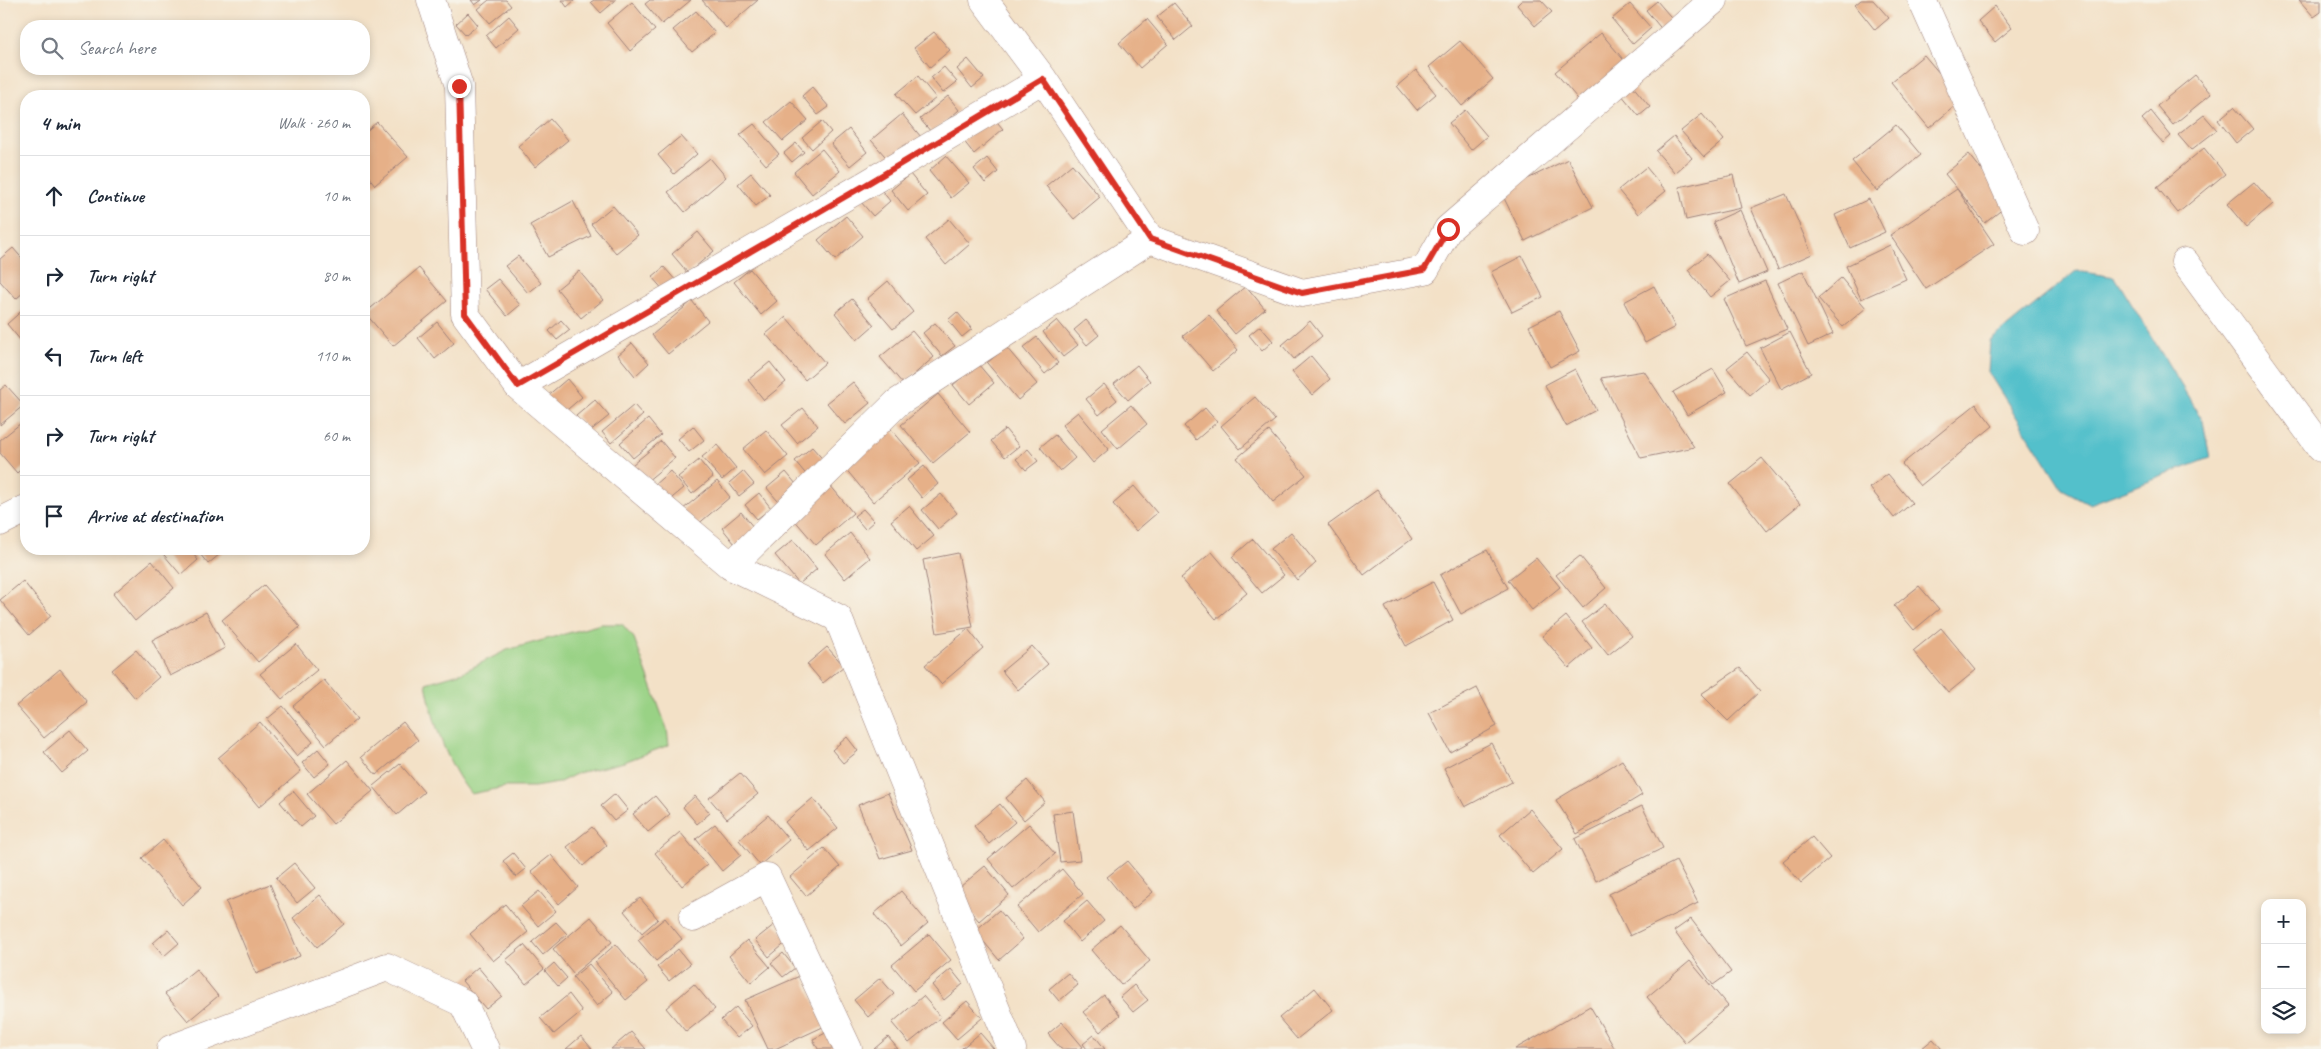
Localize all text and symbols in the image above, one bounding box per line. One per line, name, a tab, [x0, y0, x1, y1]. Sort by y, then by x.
search box	[20, 20, 370, 75]
icon: search	[38, 34, 66, 62]
text: Search here	[78, 36, 155, 60]
route end	[448, 75, 471, 98]
text: 4 min	[40, 110, 80, 136]
text: Walk · 260 m	[278, 113, 350, 133]
icon: ahead	[40, 182, 68, 210]
text: Continue	[87, 184, 144, 208]
text: 10 m	[323, 186, 350, 206]
route start	[1437, 218, 1460, 241]
icon: right	[40, 262, 68, 290]
text: Turn right	[87, 264, 154, 288]
text: 80 m	[323, 266, 350, 286]
icon: left	[40, 342, 68, 370]
text: Turn left	[87, 344, 142, 368]
text: 110 m	[316, 346, 350, 366]
icon: right	[40, 422, 68, 450]
text: Turn right	[87, 424, 154, 448]
text: 60 m	[323, 426, 350, 446]
icon: arrive	[40, 502, 68, 530]
text: Arrive at destination	[87, 504, 223, 528]
map controls	[2261, 899, 2306, 1034]
button: +	[2261, 899, 2306, 944]
button: −	[2261, 944, 2306, 989]
button: layers	[2261, 989, 2306, 1034]

